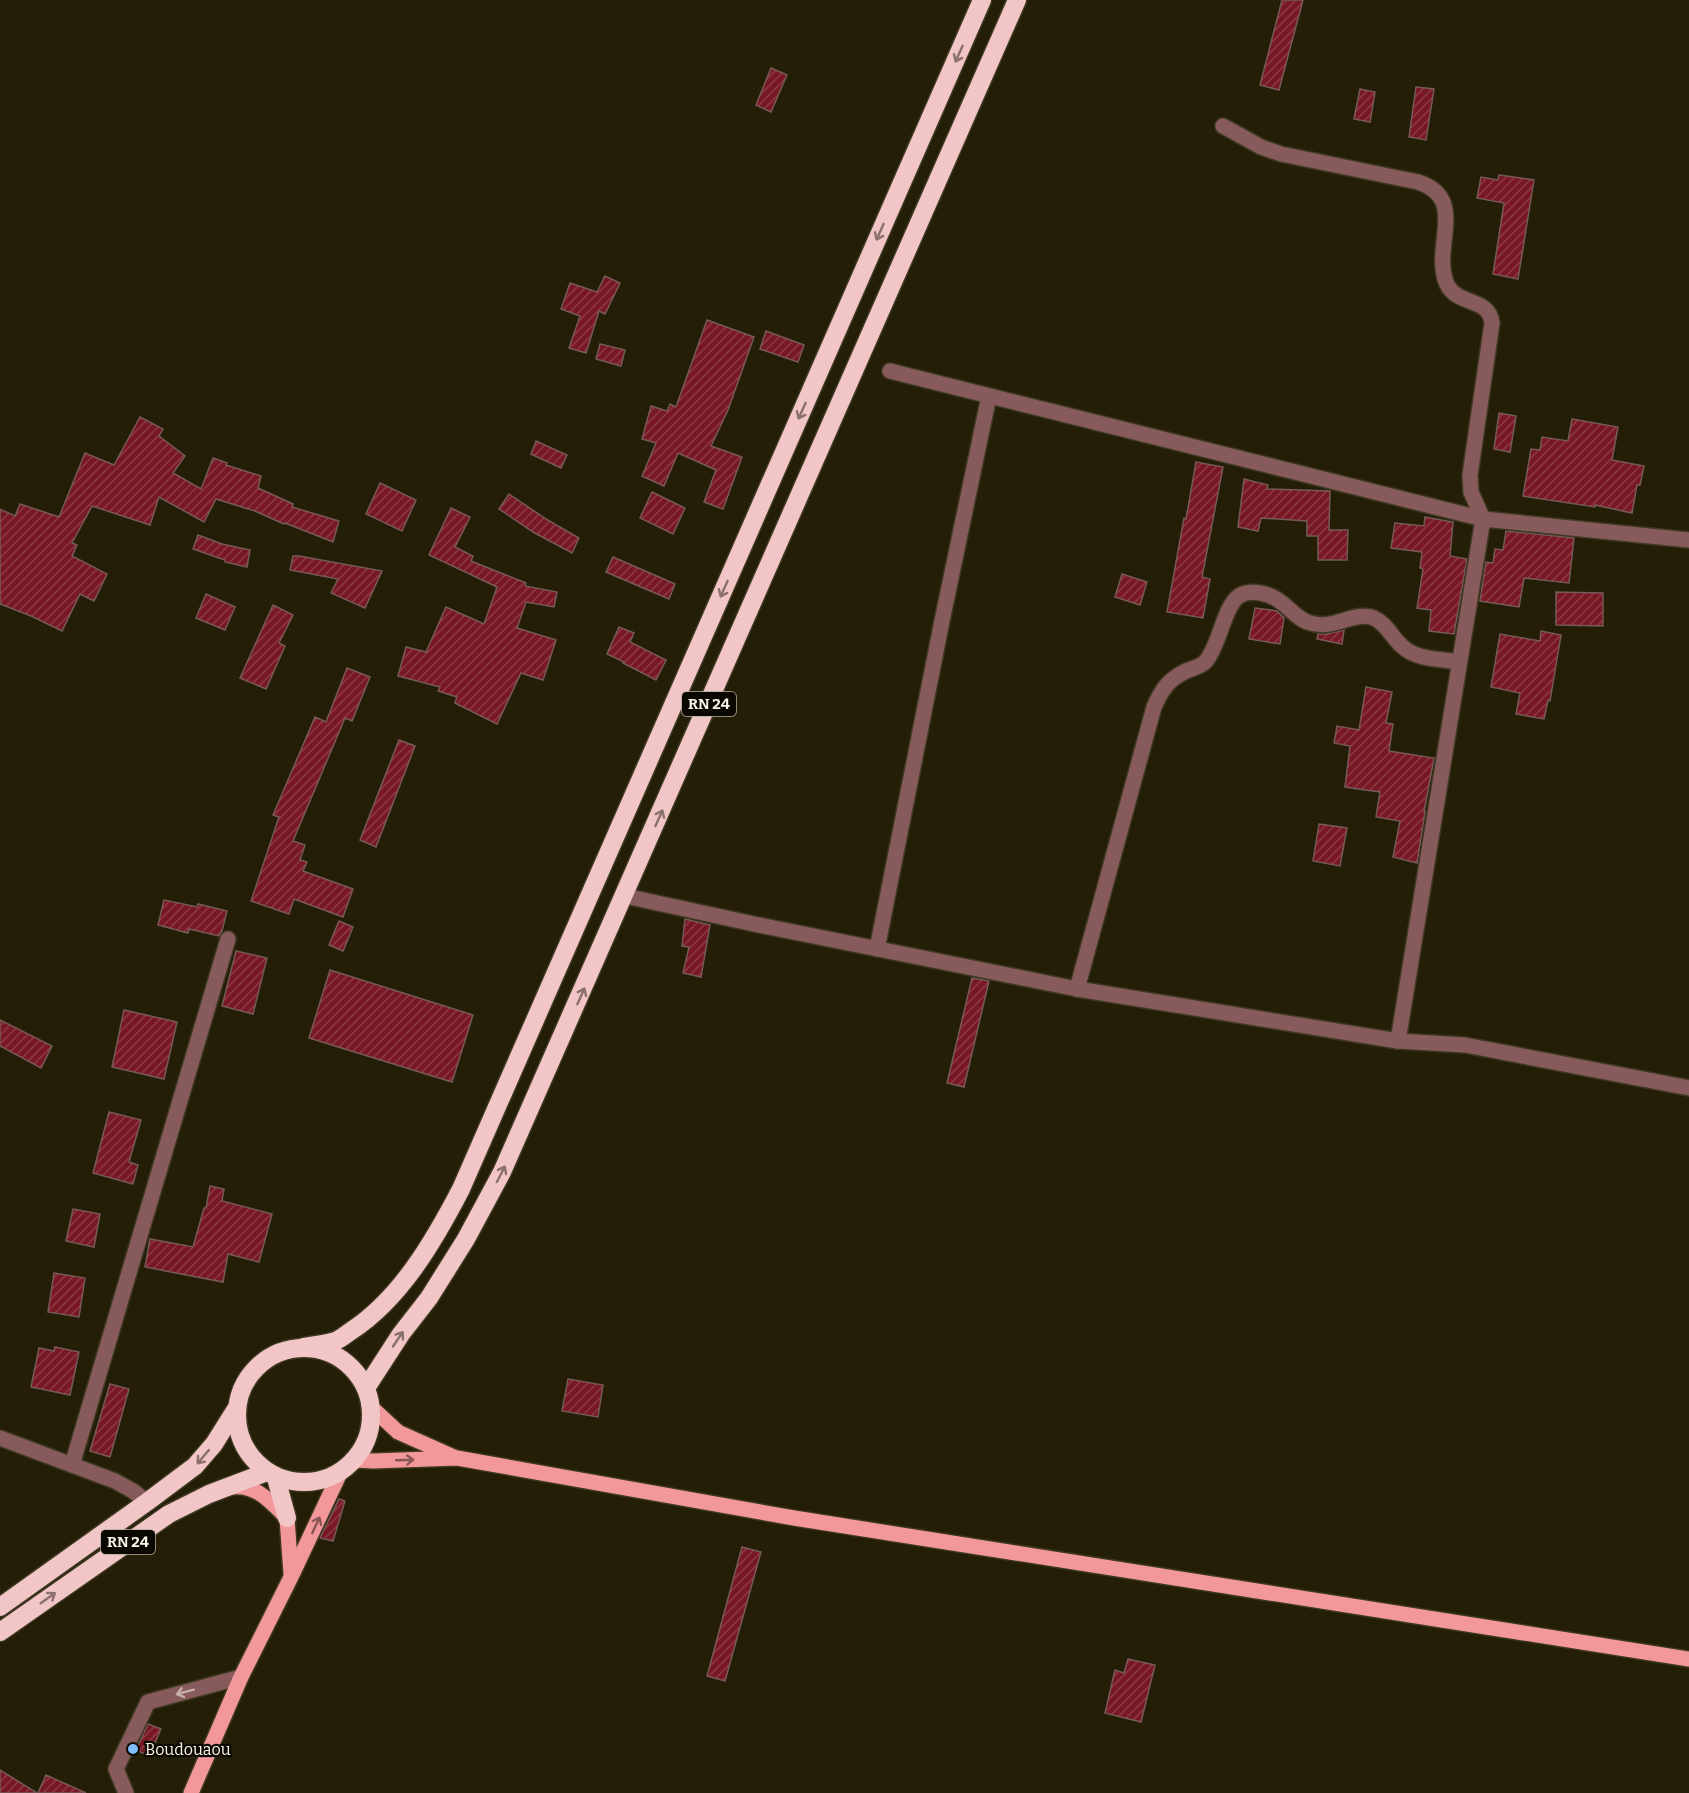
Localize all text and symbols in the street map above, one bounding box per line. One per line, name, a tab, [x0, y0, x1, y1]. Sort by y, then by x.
one-way arrow	[952, 44, 964, 62]
one-way arrow	[874, 223, 886, 241]
one-way arrow	[796, 401, 807, 420]
one-way arrow	[718, 580, 729, 598]
road number: RN 24	[682, 692, 736, 716]
one-way arrow	[654, 809, 665, 827]
one-way arrow	[575, 988, 587, 1006]
one-way arrow	[496, 1166, 507, 1184]
one-way arrow	[392, 1332, 404, 1348]
one-way arrow	[197, 1449, 210, 1465]
one-way arrow	[395, 1454, 415, 1466]
one-way arrow	[310, 1516, 322, 1534]
road number: RN 24	[101, 1530, 155, 1554]
one-way arrow	[39, 1592, 55, 1604]
one-way arrow	[176, 1687, 195, 1698]
place label: Boudouaou	[145, 1740, 231, 1759]
marker: Boudouaou	[126, 1742, 140, 1756]

